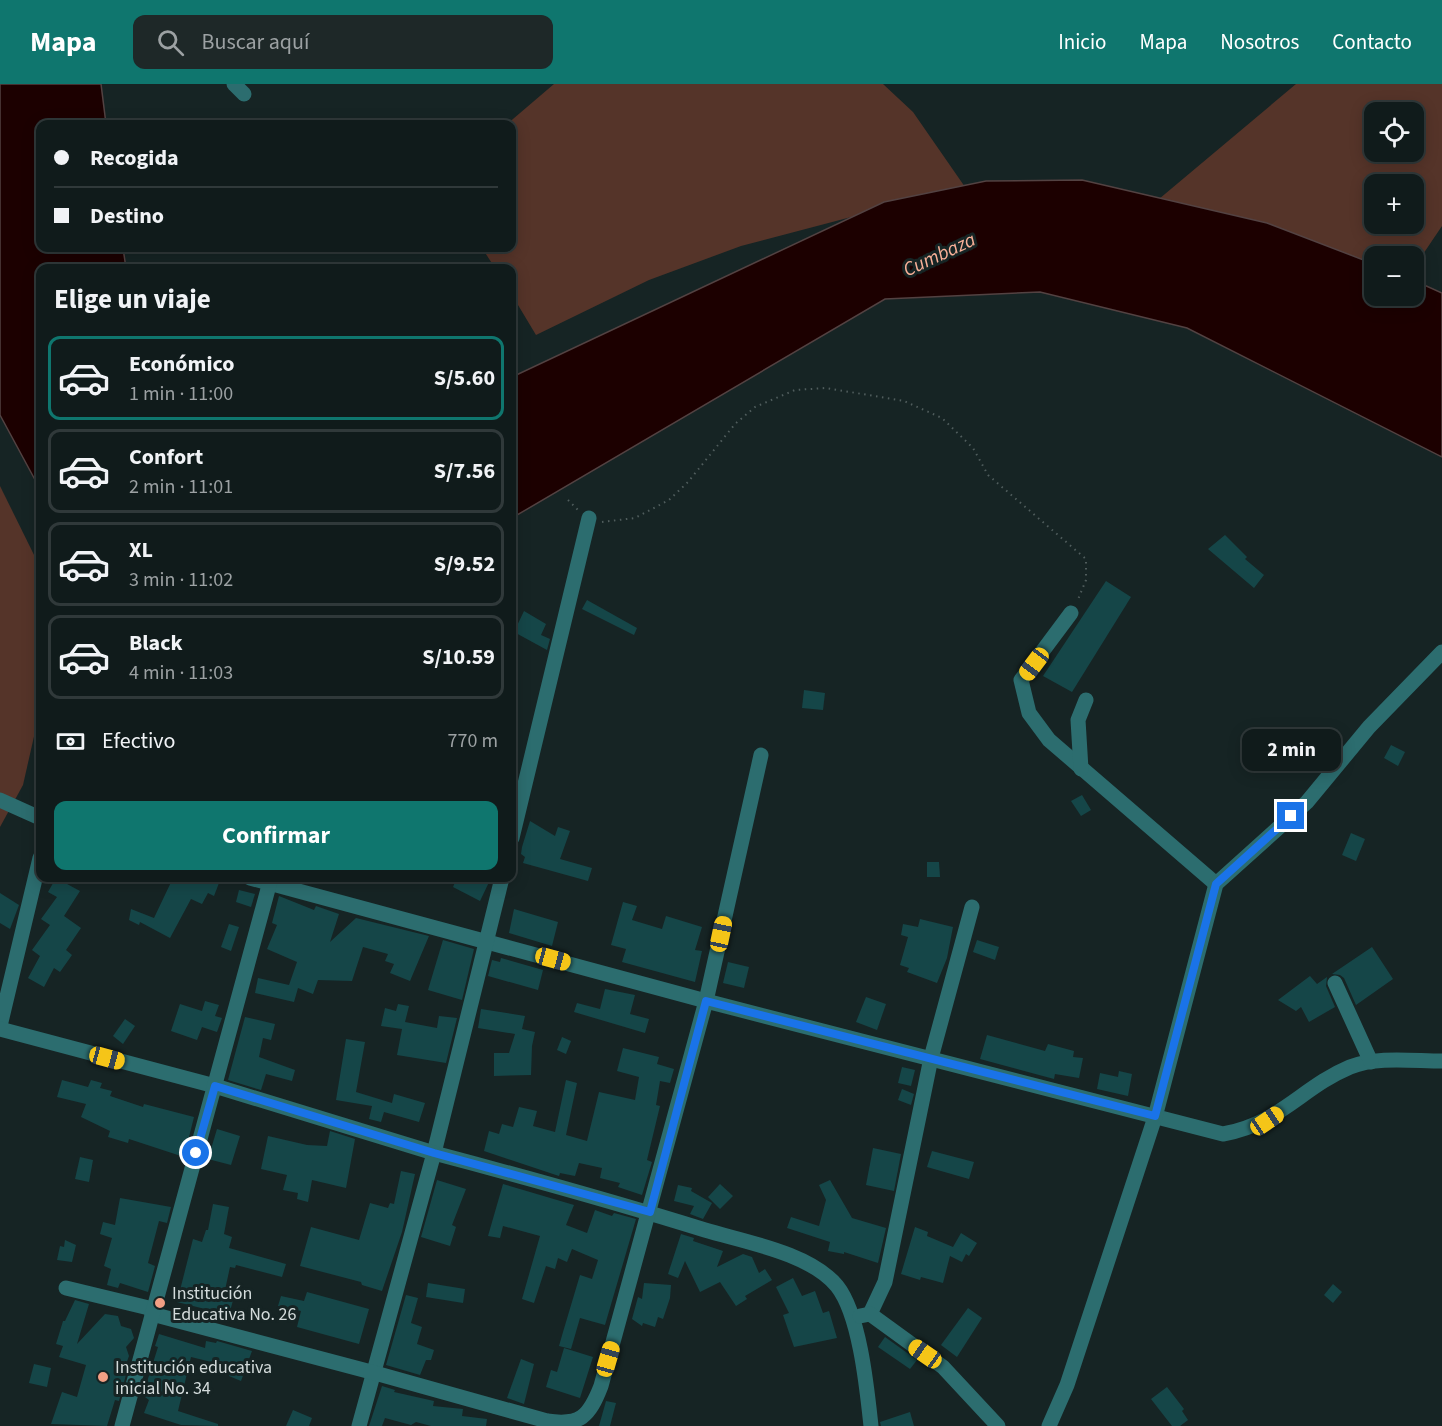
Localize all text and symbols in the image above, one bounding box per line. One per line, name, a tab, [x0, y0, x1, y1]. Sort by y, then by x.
search box	[133, 15, 553, 69]
text: Mapa	[30, 22, 97, 62]
icon: search	[154, 26, 187, 59]
text: Buscar aquí	[202, 26, 309, 58]
text: Inicio	[1058, 27, 1106, 57]
text: Mapa	[1139, 27, 1187, 57]
text: Nosotros	[1220, 27, 1299, 57]
text: Contacto	[1332, 27, 1412, 57]
map controls	[1364, 102, 1424, 306]
button: locate	[1364, 102, 1424, 162]
text: Recogida	[90, 142, 179, 174]
button: +	[1364, 174, 1424, 234]
text: Destino	[90, 200, 164, 232]
water label: Cumbaza	[898, 226, 981, 284]
button: −	[1364, 246, 1424, 306]
text: Elige un viaje	[54, 280, 211, 319]
text: Económico	[129, 348, 234, 380]
icon: car	[57, 351, 111, 405]
text: S/5.60	[434, 362, 495, 394]
text: 1 min · 11:00	[129, 380, 233, 408]
text: Confort	[129, 441, 203, 473]
icon: car	[57, 444, 111, 498]
text: S/7.56	[434, 455, 495, 487]
text: 2 min · 11:01	[129, 473, 233, 501]
text: XL	[129, 534, 153, 566]
icon: car	[57, 537, 111, 591]
text: S/9.52	[434, 548, 495, 580]
text: 3 min · 11:02	[129, 566, 233, 594]
text: Black	[129, 627, 183, 659]
icon: car	[57, 630, 111, 684]
text: S/10.59	[422, 641, 495, 673]
car	[1016, 644, 1052, 684]
text: 4 min · 11:03	[129, 659, 233, 687]
icon: cash	[54, 725, 87, 758]
text: Efectivo	[102, 725, 176, 757]
text: 770 m	[448, 727, 498, 755]
callout: 2 min	[1242, 729, 1340, 771]
text: 2 min	[1267, 736, 1316, 764]
button: Confirmar	[54, 801, 498, 870]
route end	[1277, 802, 1304, 829]
car	[708, 915, 734, 953]
car	[533, 946, 573, 972]
car	[87, 1045, 127, 1071]
car	[1247, 1103, 1287, 1139]
route start	[182, 1139, 209, 1166]
place label: Institución Educativa No. 26	[172, 1281, 296, 1327]
marker: Institución Educativa No. 26	[153, 1296, 167, 1310]
car	[905, 1336, 945, 1372]
car	[594, 1339, 622, 1379]
place label: Institución educativa inicial No. 34	[115, 1355, 272, 1401]
marker: Institución educativa inicial No. 34	[96, 1370, 110, 1384]

